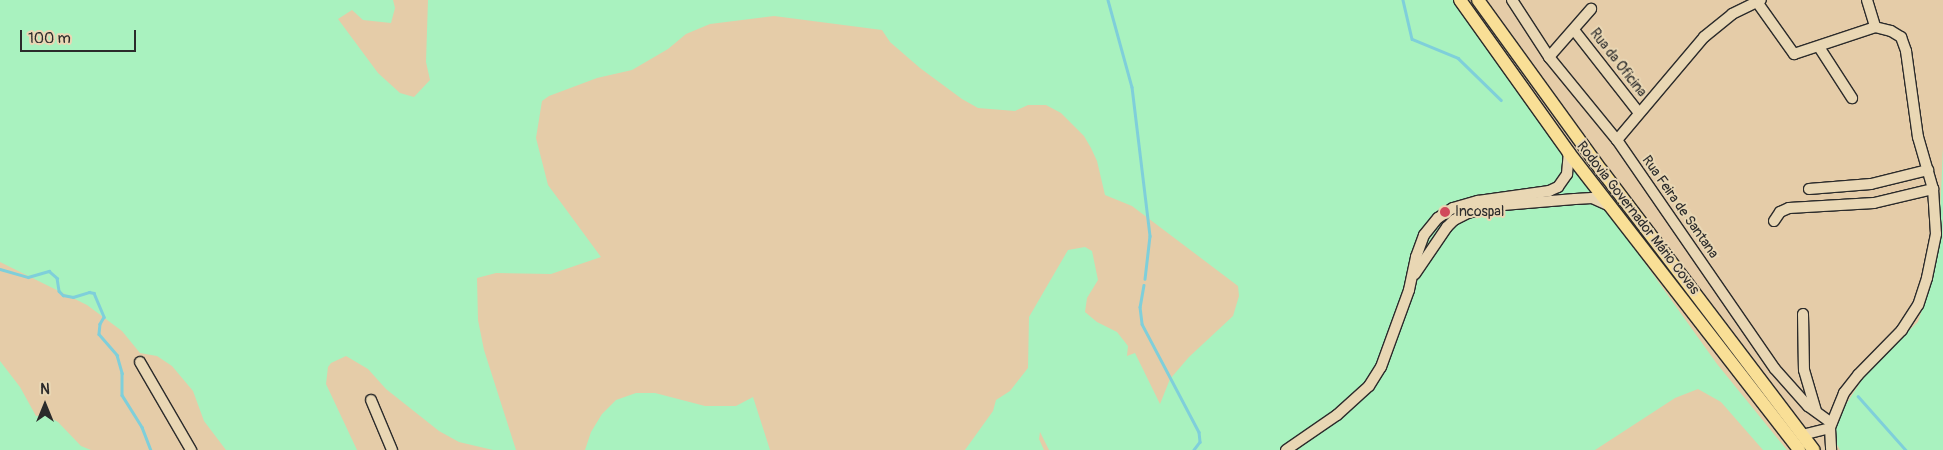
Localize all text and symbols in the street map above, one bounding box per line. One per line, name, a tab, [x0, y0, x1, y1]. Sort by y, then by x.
scale bar	[22, 20, 139, 52]
street label: Rua da Oficina	[1586, 25, 1650, 101]
text: 100 m	[28, 29, 71, 48]
street label: Rodovia Governador Mário Covas	[1573, 138, 1703, 298]
street label: Rua Feira de Santana	[1638, 152, 1722, 262]
place label: Incospal	[1455, 204, 1504, 220]
marker: Incospal	[1439, 206, 1451, 218]
north arrow	[20, 380, 70, 430]
text: N	[40, 381, 50, 398]

